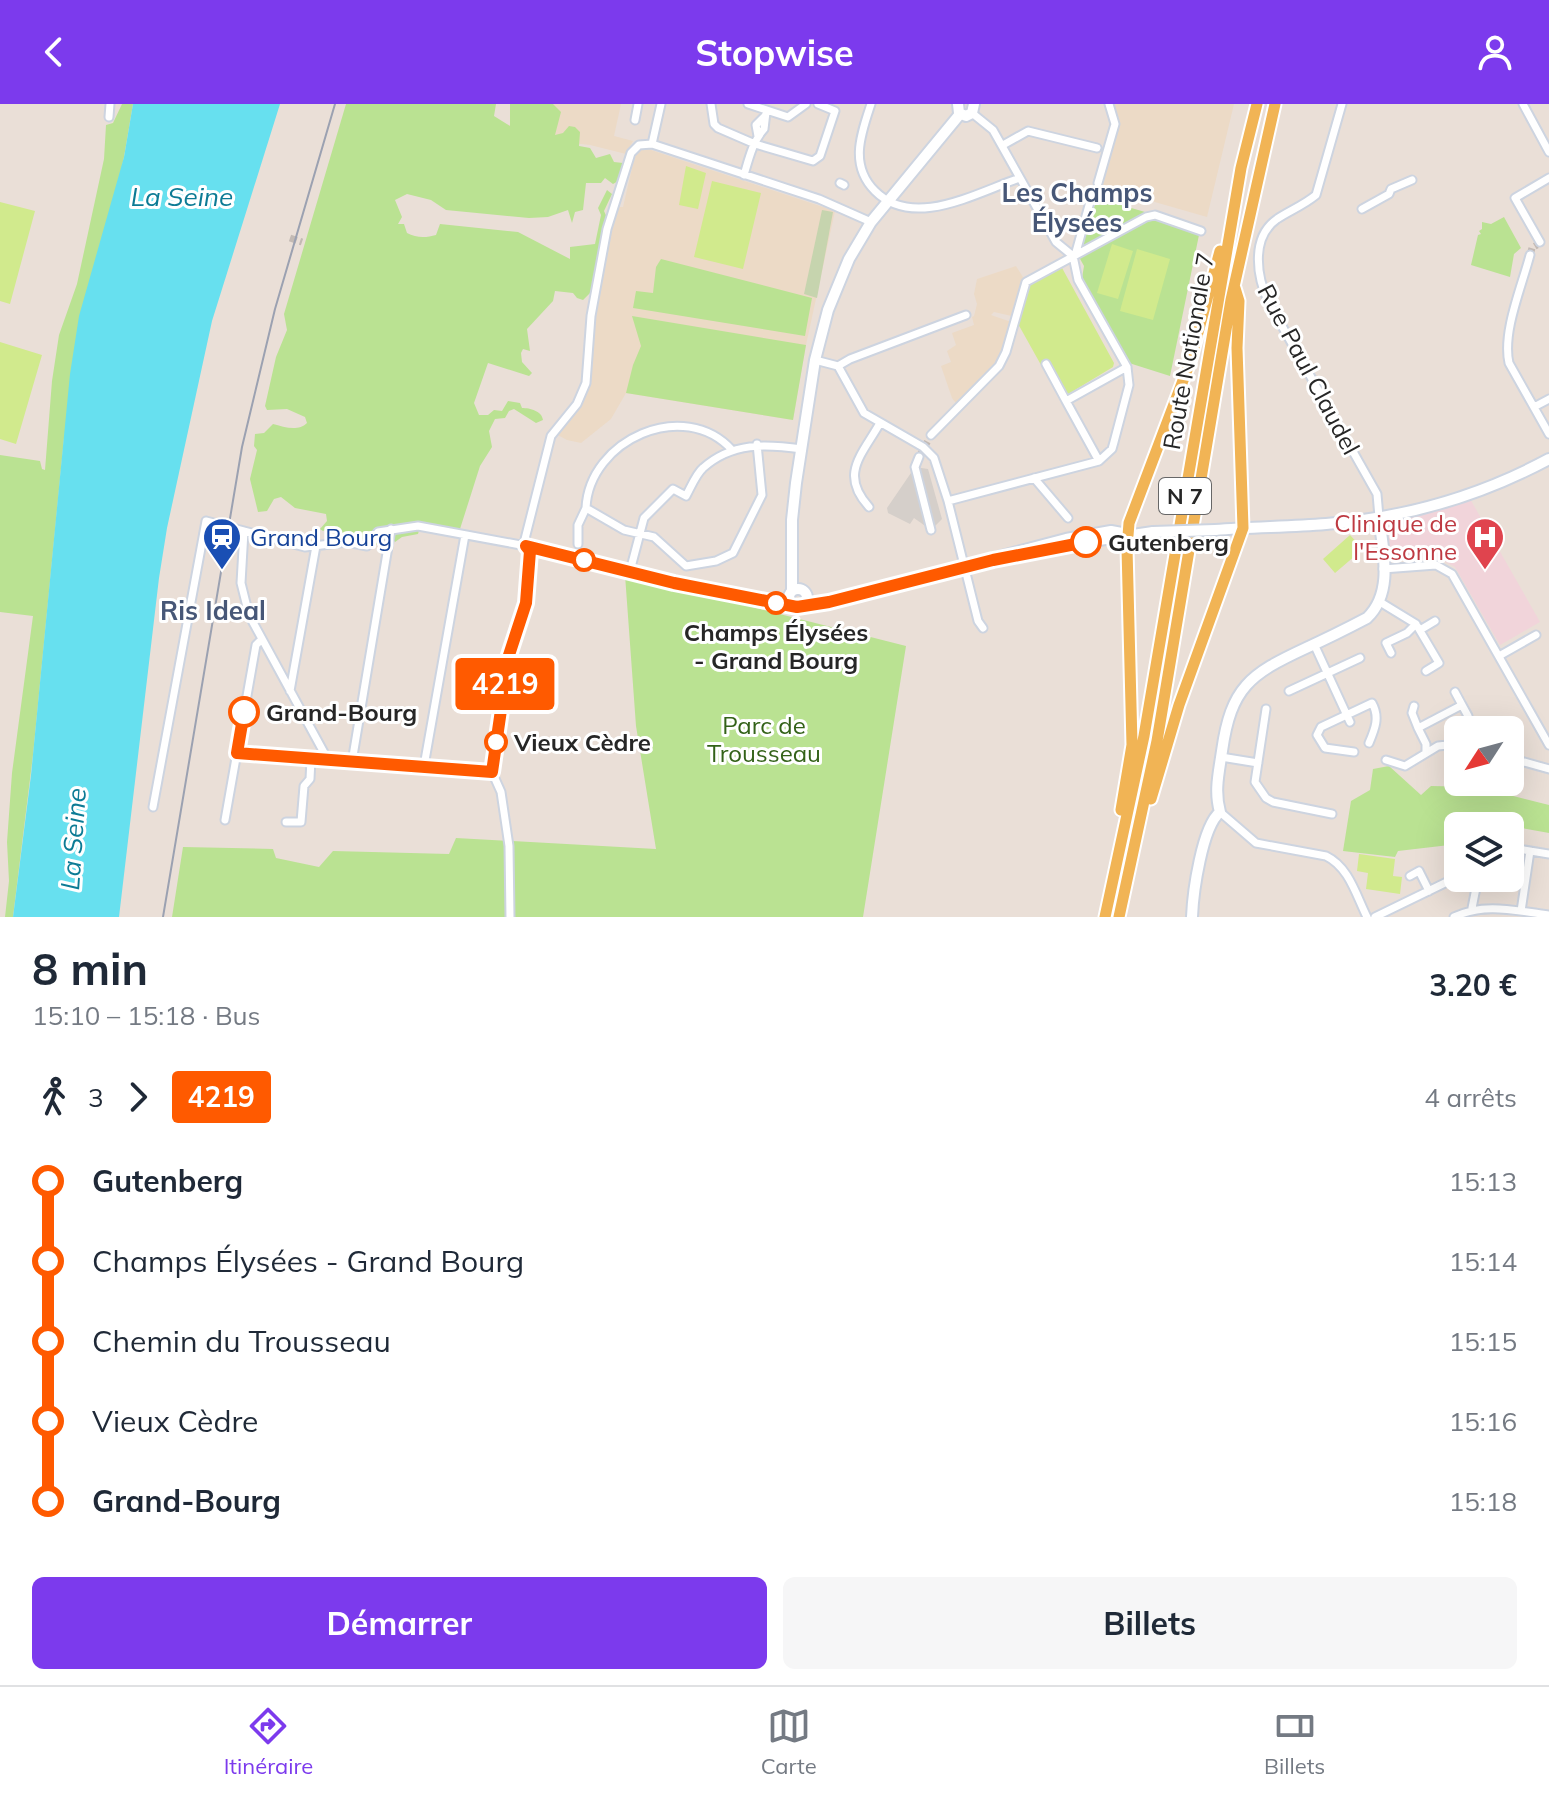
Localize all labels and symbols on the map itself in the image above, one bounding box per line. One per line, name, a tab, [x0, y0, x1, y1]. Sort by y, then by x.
district label: Les Champs Élysées	[1002, 176, 1152, 239]
water label: La Seine	[131, 180, 233, 213]
street label: Route Nationale 7	[1156, 250, 1220, 452]
street label: Rue Paul Claudel	[1251, 279, 1367, 459]
road number: N 7	[1159, 478, 1211, 514]
place label: Clinique de l'Essonne	[1334, 508, 1457, 566]
station icon: Grand Bourg	[201, 516, 243, 571]
hospital icon: Clinique de l'Essonne	[1464, 516, 1506, 571]
place label: Grand Bourg	[250, 522, 392, 552]
marker: Gutenberg	[1071, 527, 1101, 557]
place label: Gutenberg	[1108, 527, 1229, 557]
unlabelled marker	[573, 549, 595, 571]
marker: Champs Élysées - Grand Bourg	[765, 592, 787, 614]
district label: Ris Ideal	[160, 594, 266, 627]
place label: Champs Élysées - Grand Bourg	[684, 617, 868, 675]
line badge: 4219	[449, 658, 561, 710]
marker: Grand-Bourg	[229, 697, 259, 727]
place label: Grand-Bourg	[266, 697, 417, 727]
park label: Parc de Trousseau	[707, 710, 821, 768]
north arrow	[1444, 716, 1524, 796]
place label: Vieux Cèdre	[513, 727, 651, 757]
marker: Vieux Cèdre	[485, 731, 507, 753]
water label: La Seine	[53, 787, 93, 891]

